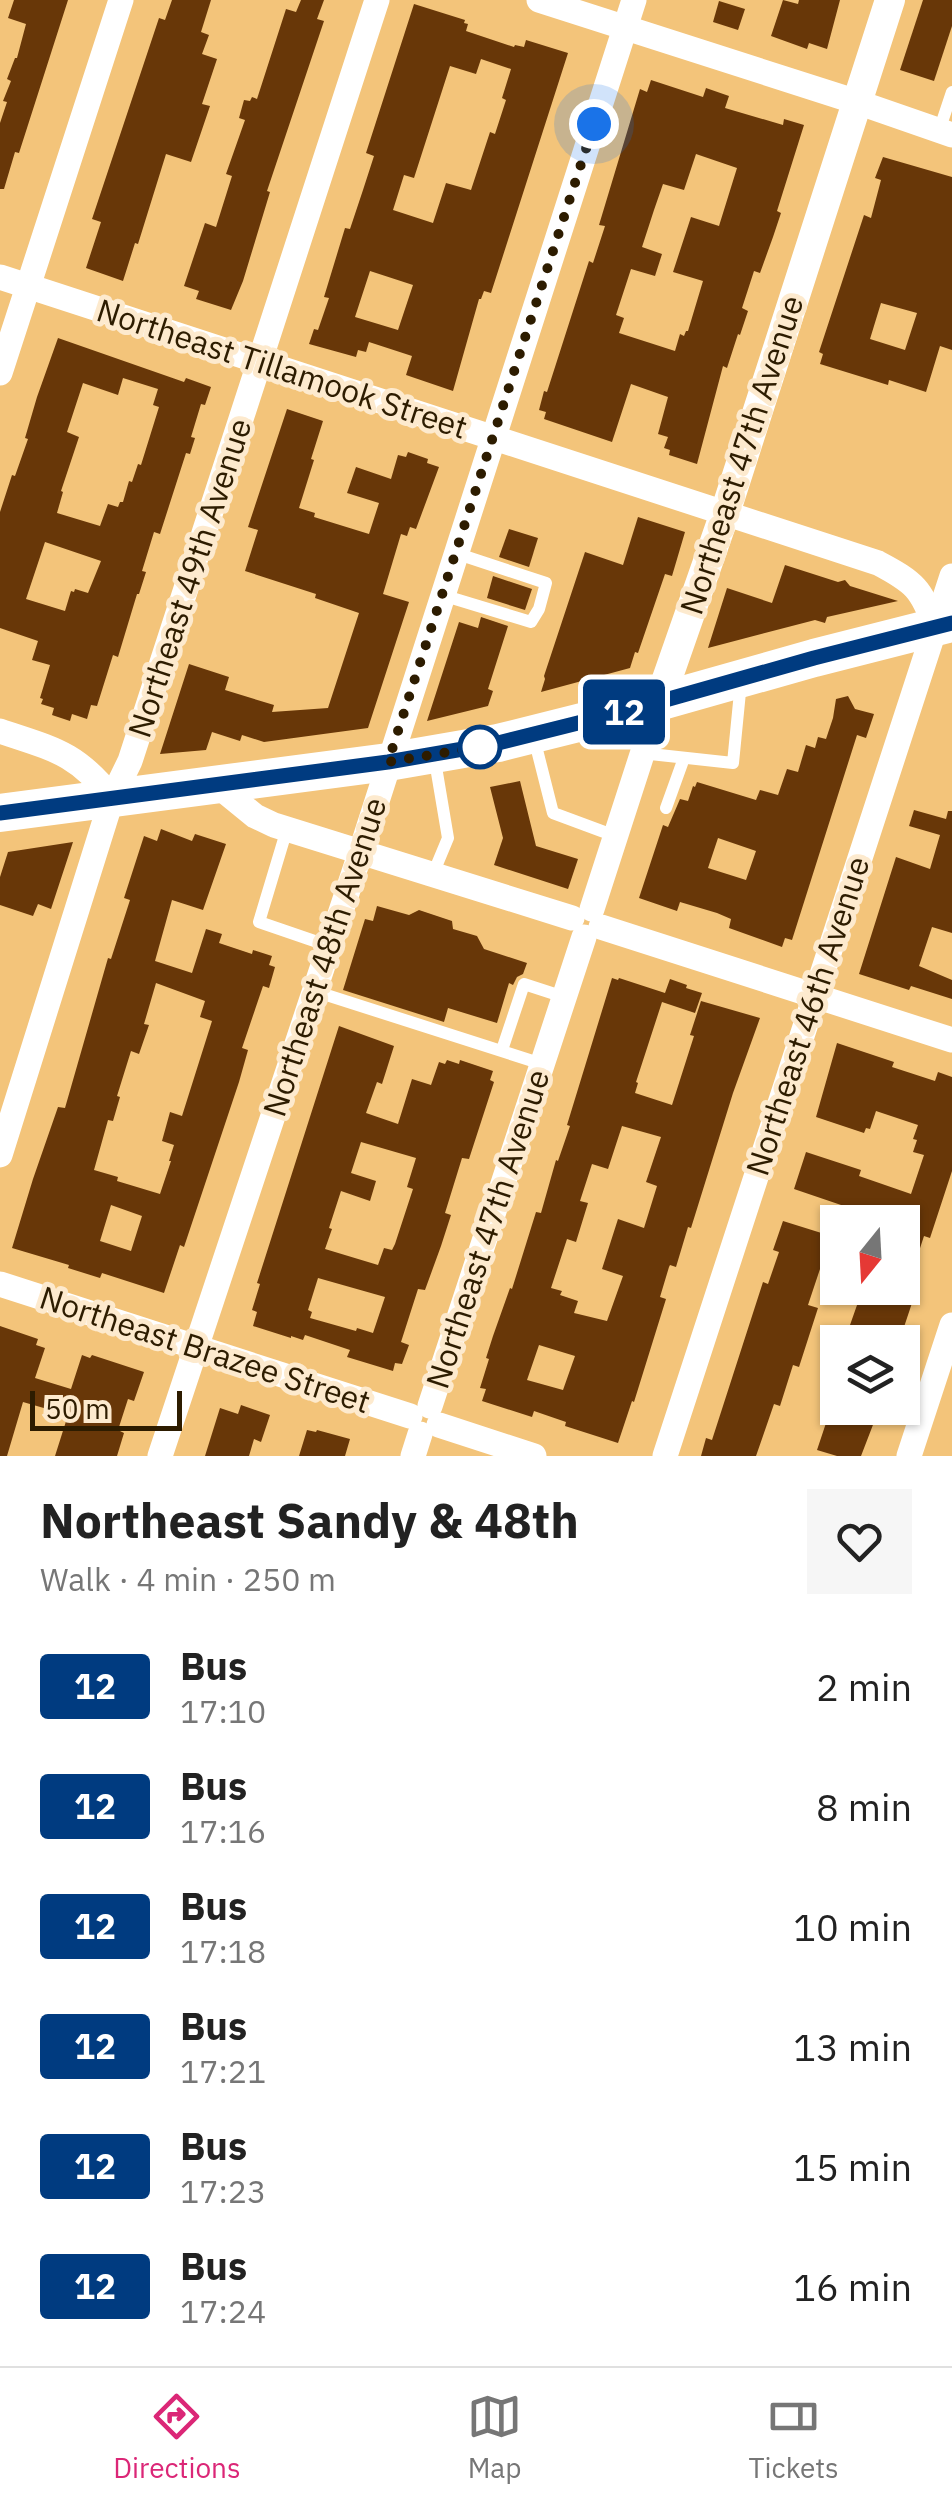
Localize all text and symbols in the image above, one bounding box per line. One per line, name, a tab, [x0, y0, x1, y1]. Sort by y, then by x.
your location	[569, 99, 619, 149]
street label: Northeast Tillamook Street	[92, 288, 473, 448]
street label: Northeast 47th Avenue	[670, 290, 812, 619]
street label: Northeast 49th Avenue	[118, 413, 260, 742]
line badge: 12	[579, 680, 669, 744]
text: 12	[603, 689, 645, 735]
unlabelled marker	[459, 726, 501, 768]
street label: Northeast 48th Avenue	[253, 792, 395, 1121]
street label: Northeast 46th Avenue	[736, 851, 878, 1180]
street label: Northeast 47th Avenue	[416, 1064, 558, 1393]
north arrow	[820, 1205, 920, 1305]
map controls	[820, 1205, 920, 1425]
street label: Northeast Brazee Street	[35, 1276, 376, 1422]
button: layers	[820, 1325, 920, 1425]
scale bar	[30, 1386, 182, 1430]
text: 50 m	[45, 1390, 110, 1427]
text: Northeast Sandy & 48th	[40, 1489, 579, 1551]
button: heart	[807, 1489, 912, 1594]
text: Walk · 4 min · 250 m	[40, 1558, 336, 1600]
text: Bus	[180, 1641, 247, 1690]
text: 2 min	[816, 1662, 912, 1711]
text: 12	[74, 1663, 116, 1709]
text: 17:10	[180, 1690, 266, 1732]
text: Bus	[180, 1761, 247, 1810]
text: 8 min	[816, 1782, 912, 1831]
text: 12	[74, 1783, 116, 1829]
text: 17:16	[180, 1810, 266, 1852]
text: Bus	[180, 1881, 247, 1930]
text: 10 min	[793, 1902, 912, 1951]
text: 12	[74, 1903, 116, 1949]
text: 17:18	[180, 1930, 266, 1972]
text: Bus	[180, 2001, 247, 2050]
text: 13 min	[793, 2022, 912, 2071]
text: 12	[74, 2023, 116, 2069]
text: 17:21	[180, 2050, 266, 2092]
text: Bus	[180, 2121, 247, 2170]
text: 15 min	[793, 2142, 912, 2191]
text: 12	[74, 2143, 116, 2189]
text: 17:23	[180, 2170, 266, 2212]
text: Bus	[180, 2241, 247, 2290]
text: 16 min	[793, 2262, 912, 2311]
text: 12	[74, 2263, 116, 2309]
text: 17:24	[180, 2290, 266, 2332]
tab: Directions	[113, 2389, 241, 2486]
tab: Map	[467, 2389, 522, 2486]
tab: Tickets	[749, 2389, 839, 2486]

